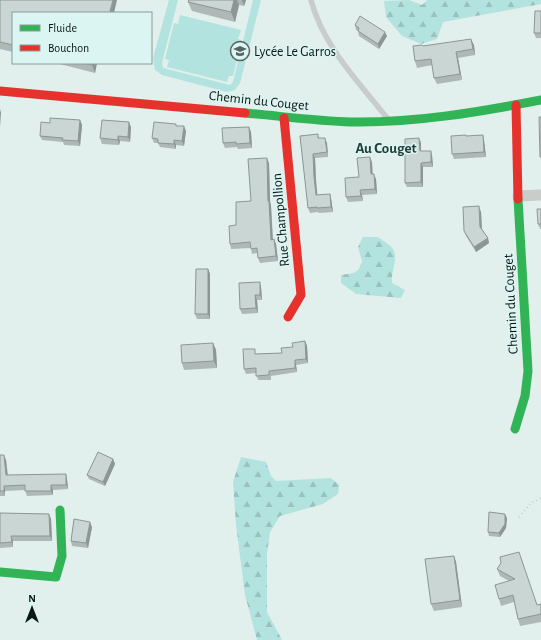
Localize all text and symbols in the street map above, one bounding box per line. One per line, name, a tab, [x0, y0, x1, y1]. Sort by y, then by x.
legend	[12, 12, 152, 64]
text: Fluide	[48, 22, 77, 34]
school or university icon: Lycée Le Garros	[229, 40, 251, 62]
text: Bouchon	[48, 42, 89, 54]
place label: Lycée Le Garros	[254, 45, 336, 59]
street label: Chemin du Couget	[208, 89, 310, 113]
district label: Au Couget	[355, 141, 417, 156]
street label: Rue Champollion	[270, 173, 292, 267]
street label: Chemin du Couget	[501, 253, 521, 355]
north arrow	[12, 588, 52, 628]
text: N	[28, 593, 36, 604]

